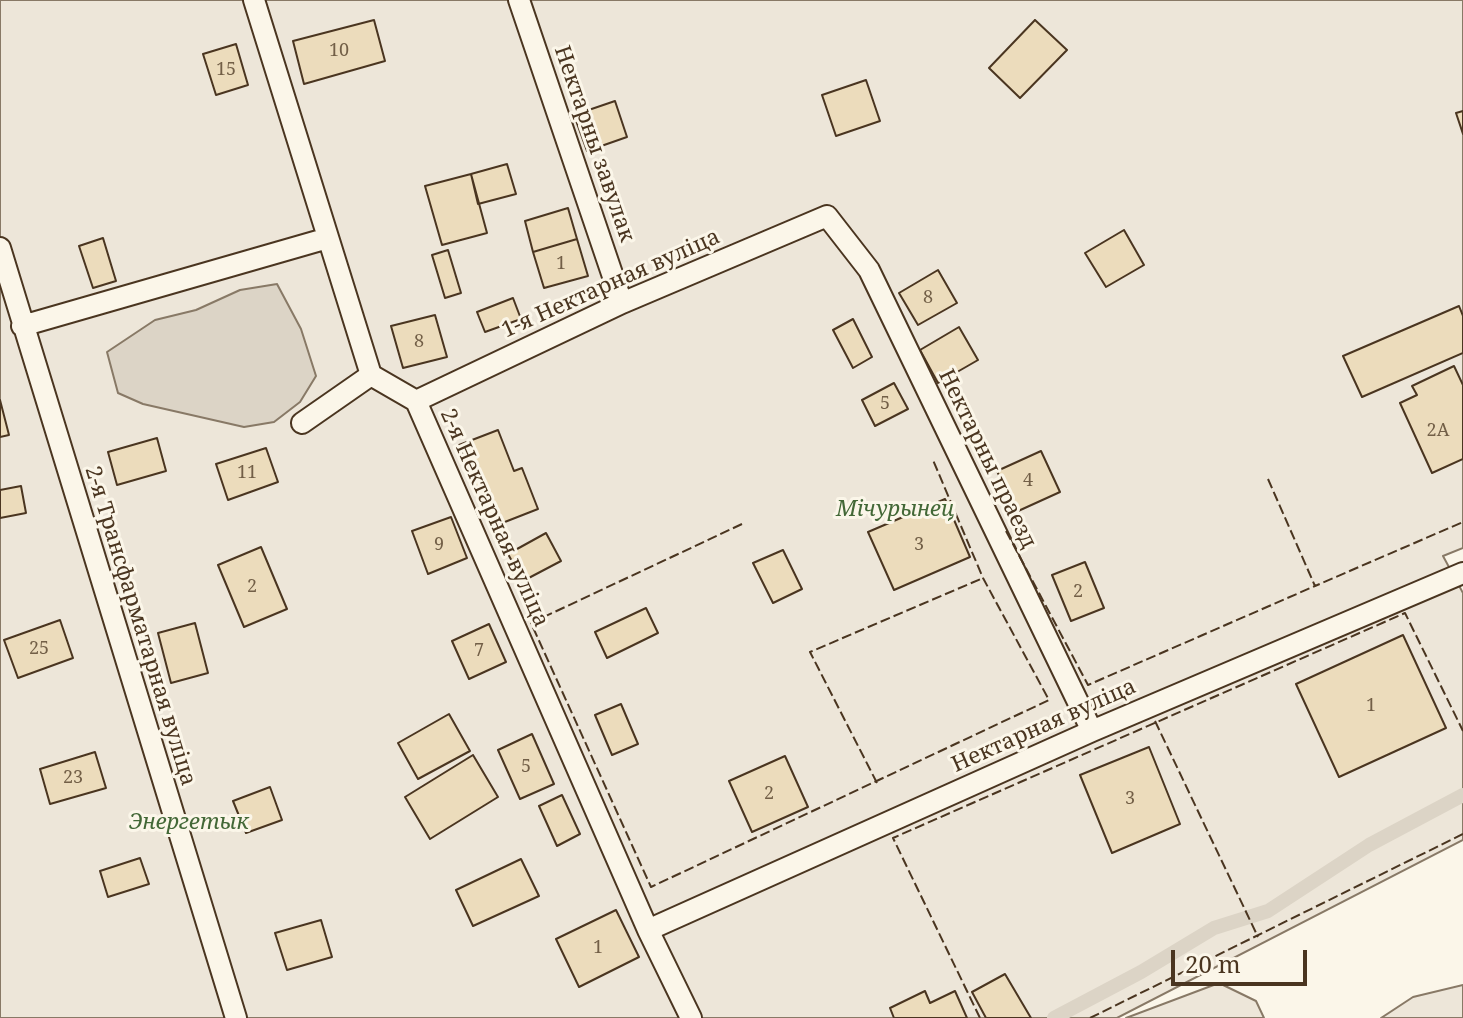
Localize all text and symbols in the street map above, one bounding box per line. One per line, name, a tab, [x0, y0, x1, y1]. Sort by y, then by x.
house number: 10	[329, 40, 349, 62]
street label: Нектарны завулак	[548, 42, 640, 246]
house number: 15	[216, 59, 236, 81]
street label: 1-я Нектарная вуліца	[498, 224, 724, 344]
house number: 1	[556, 253, 566, 275]
house number: 8	[923, 287, 933, 309]
house number: 8	[414, 331, 424, 353]
street label: Нектарны праезд	[932, 365, 1042, 553]
house number: 5	[880, 393, 890, 415]
street label: 2-я Нектарная вуліца	[434, 405, 554, 631]
house number: 2А	[1427, 420, 1449, 442]
house number: 11	[237, 462, 257, 484]
street label: 2-я Трансфарматарная вуліца	[79, 463, 201, 789]
house number: 4	[1023, 470, 1033, 492]
park label: Мічурынец	[836, 497, 954, 523]
house number: 9	[434, 534, 444, 556]
house number: 3	[914, 534, 924, 556]
house number: 2	[247, 576, 257, 598]
house number: 2	[1073, 581, 1083, 603]
house number: 25	[29, 638, 49, 660]
house number: 7	[474, 640, 484, 662]
street label: Нектарная вуліца	[948, 673, 1140, 779]
house number: 1	[1366, 695, 1376, 717]
house number: 5	[521, 756, 531, 778]
house number: 23	[63, 767, 83, 789]
house number: 2	[764, 783, 774, 805]
house number: 3	[1125, 788, 1135, 810]
park label: Энергетык	[129, 810, 249, 836]
scale bar	[1175, 934, 1311, 984]
house number: 1	[593, 937, 603, 959]
text: 20 m	[1185, 947, 1241, 980]

